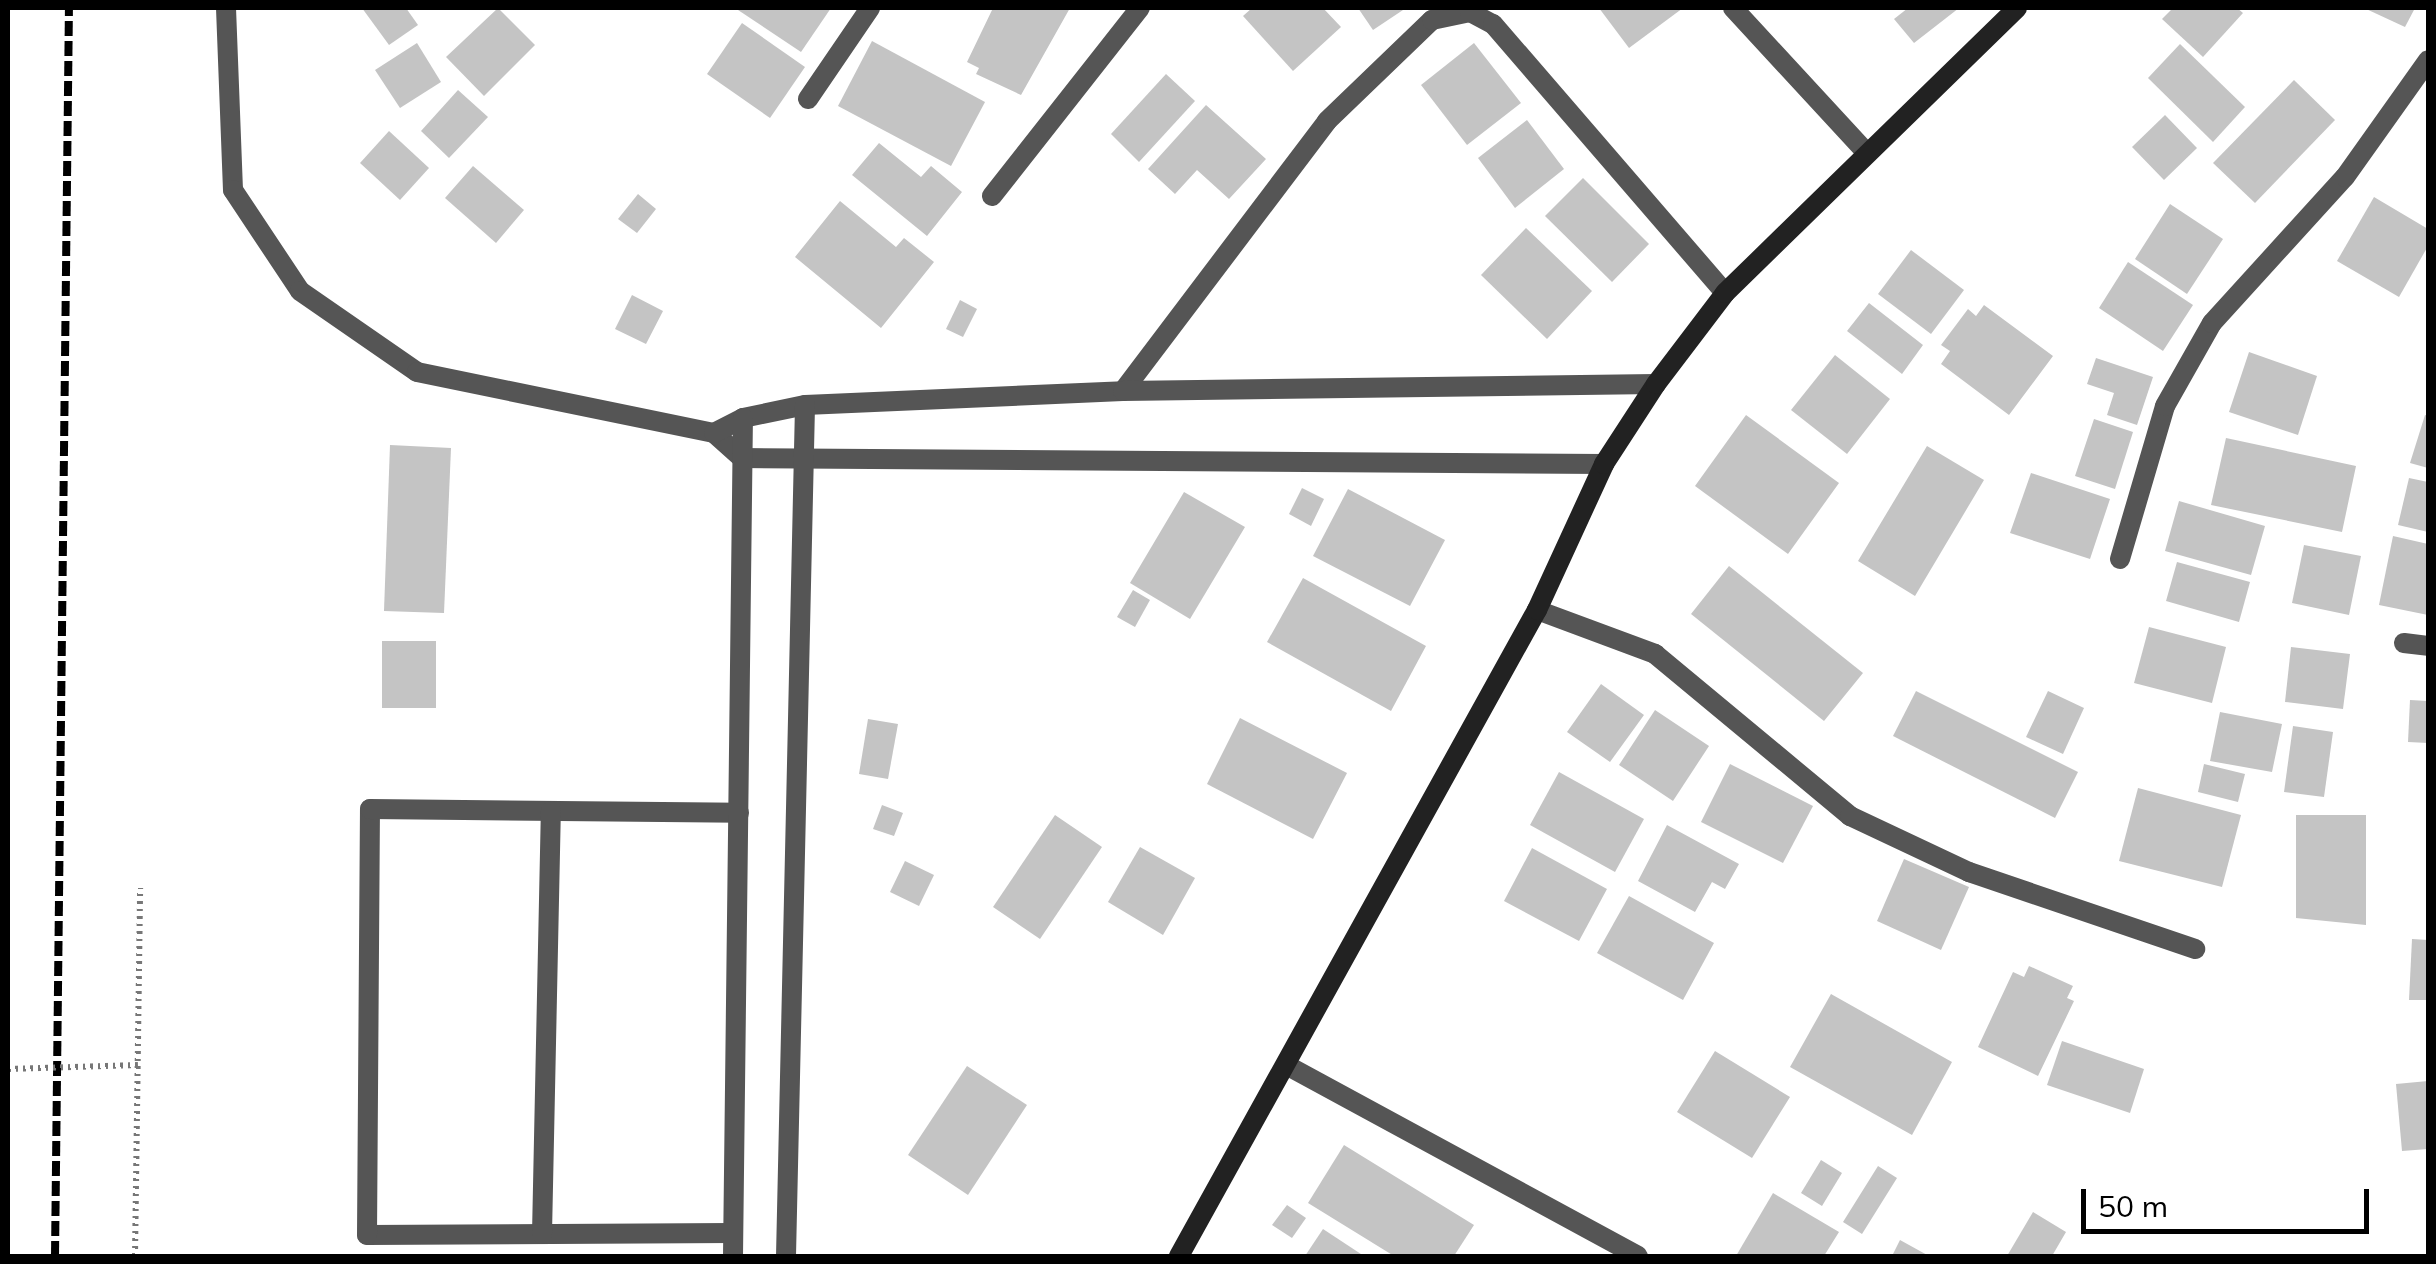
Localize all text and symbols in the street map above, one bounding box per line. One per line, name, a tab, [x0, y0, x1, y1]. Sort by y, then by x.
scale bar	[2086, 1169, 2374, 1231]
text: 50 m	[2098, 1187, 2168, 1225]

